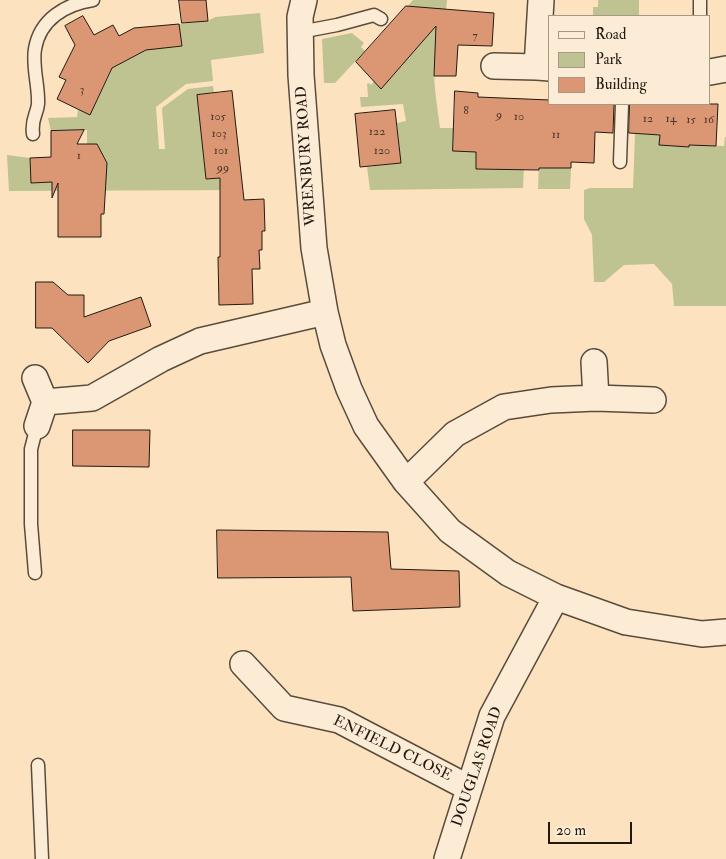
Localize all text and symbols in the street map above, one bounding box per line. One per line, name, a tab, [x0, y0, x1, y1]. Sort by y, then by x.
legend	[548, 15, 711, 105]
text: Road	[595, 25, 626, 44]
house number: 7	[472, 29, 478, 43]
text: Park	[595, 50, 622, 69]
text: Building	[595, 75, 647, 94]
house number: 3	[80, 83, 84, 97]
street label: WRENBURY ROAD	[293, 85, 321, 227]
house number: 8	[463, 104, 469, 118]
house number: 9	[496, 108, 502, 122]
house number: 105	[210, 110, 226, 124]
house number: 10	[514, 110, 524, 124]
house number: 12	[643, 112, 653, 126]
house number: 14	[666, 112, 676, 126]
house number: 15	[686, 113, 696, 127]
house number: 16	[704, 113, 714, 127]
house number: 122	[369, 125, 385, 139]
house number: 103	[212, 127, 226, 141]
house number: 11	[552, 128, 560, 142]
house number: 101	[214, 144, 228, 158]
house number: 120	[374, 144, 390, 158]
house number: 1	[77, 149, 81, 163]
house number: 99	[217, 161, 229, 175]
street label: DOUGLAS ROAD	[449, 705, 507, 829]
street label: ENFIELD CLOSE	[330, 712, 454, 786]
scale bar	[551, 812, 635, 844]
text: 20 m	[556, 821, 586, 840]

